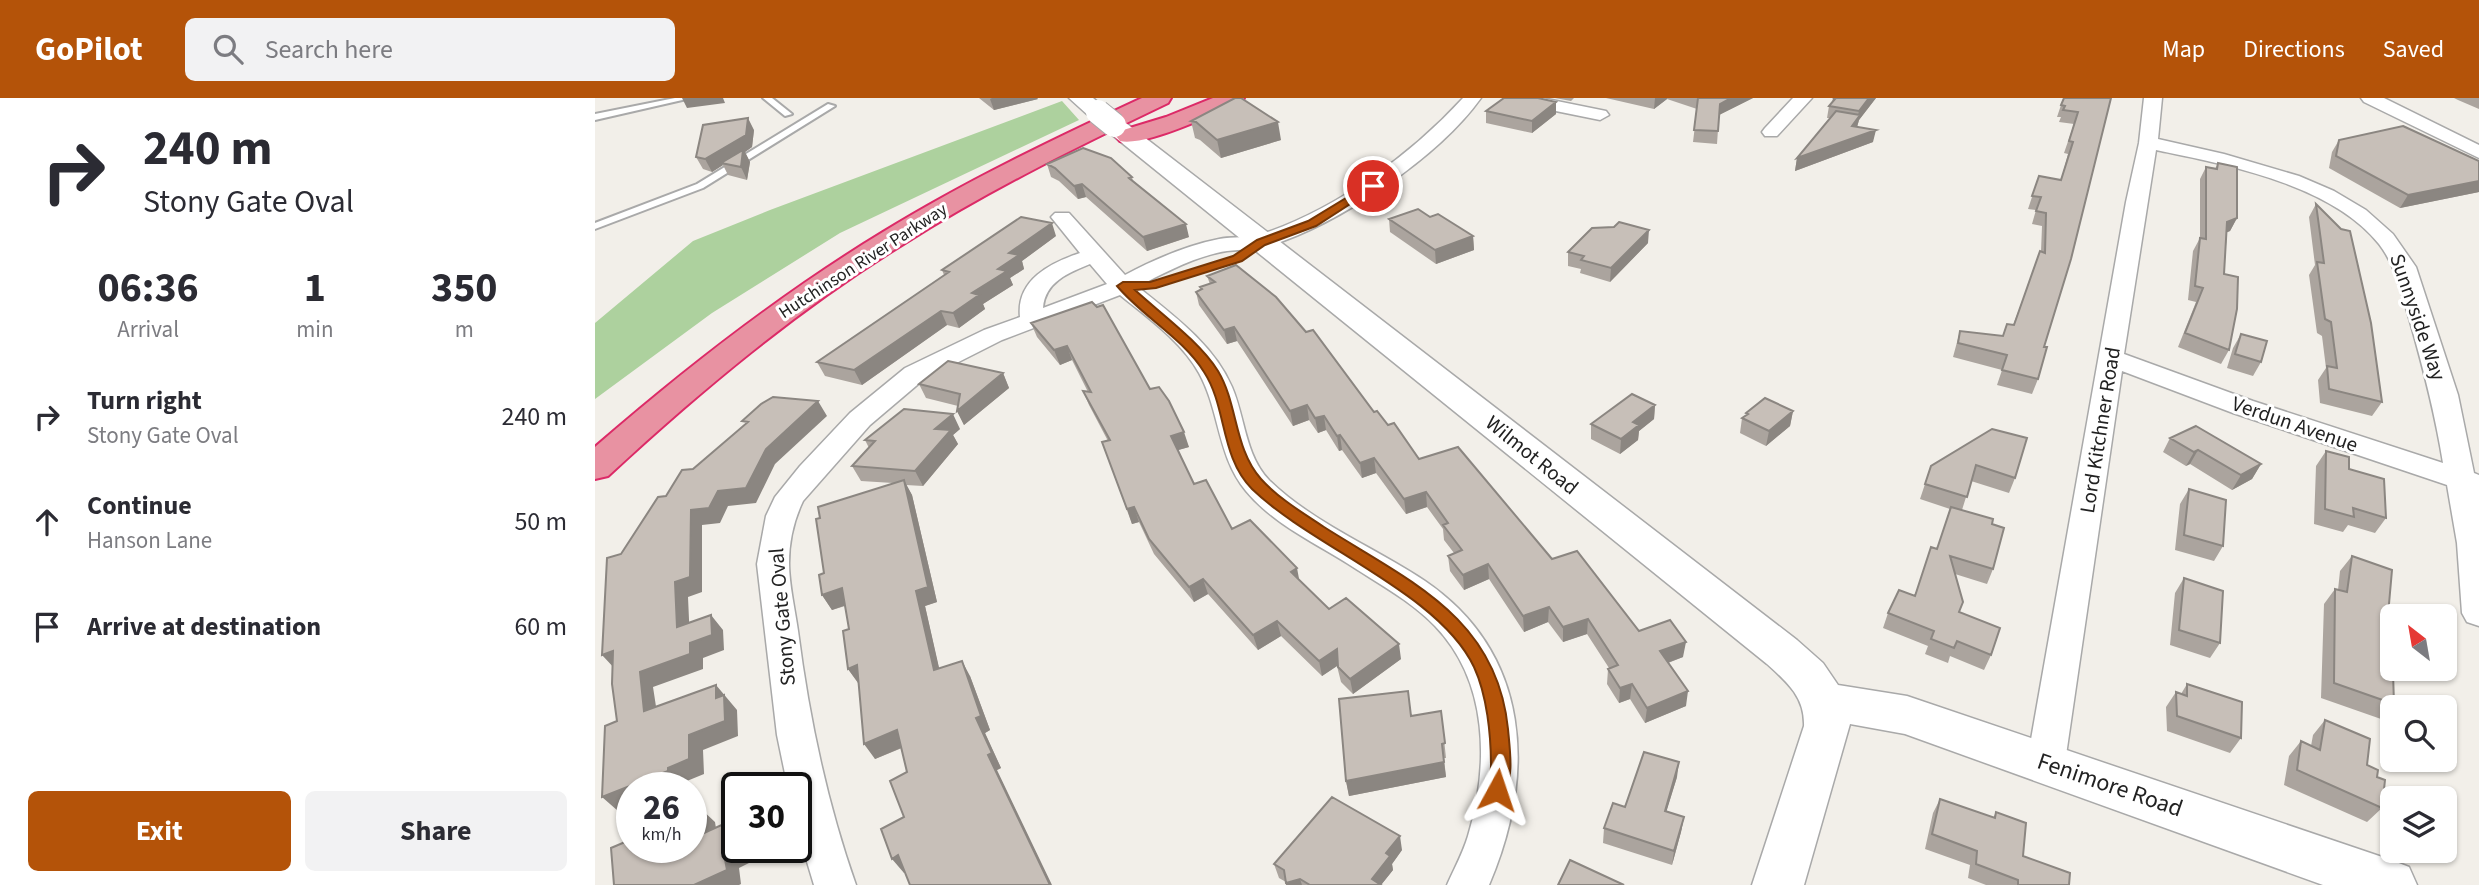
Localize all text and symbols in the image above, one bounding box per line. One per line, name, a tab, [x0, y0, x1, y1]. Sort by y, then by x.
search box	[185, 18, 675, 81]
text: GoPilot	[35, 26, 143, 73]
icon: search	[209, 30, 247, 68]
text: Search here	[265, 31, 393, 68]
text: Map	[2162, 32, 2205, 67]
text: Directions	[2243, 32, 2345, 67]
text: Saved	[2383, 32, 2444, 67]
text: 240 m	[143, 114, 272, 184]
icon: right	[28, 126, 119, 217]
pin	[1343, 156, 1403, 216]
icon: arrive	[1354, 167, 1392, 205]
text: Stony Gate Oval	[143, 179, 354, 225]
street label: Hutchinson River Parkway	[774, 197, 953, 325]
street label: Sunnyside Way	[2382, 250, 2454, 385]
text: 06:36	[97, 258, 199, 318]
text: 1	[304, 258, 326, 318]
text: 350	[431, 258, 498, 318]
text: Arrival	[117, 313, 179, 346]
text: min	[296, 313, 334, 346]
text: m	[455, 313, 474, 346]
street label: Lord Kitchner Road	[2072, 345, 2128, 515]
text: Turn right	[87, 382, 202, 419]
street label: Verdun Avenue	[2228, 388, 2362, 460]
icon: right	[28, 398, 66, 436]
text: 240 m	[501, 398, 567, 435]
street label: Wilmot Road	[1479, 408, 1585, 502]
text: Stony Gate Oval	[87, 419, 239, 452]
text: Continue	[87, 487, 192, 524]
icon: ahead	[28, 503, 66, 541]
text: 50 m	[514, 503, 567, 540]
text: Hanson Lane	[87, 524, 212, 557]
street label: Stony Gate Oval	[761, 547, 803, 687]
north arrow	[2380, 604, 2457, 681]
map controls	[2380, 604, 2457, 863]
icon: arrive	[28, 608, 66, 646]
text: Arrive at destination	[87, 608, 321, 645]
text: 60 m	[514, 608, 567, 645]
button: search	[2380, 695, 2457, 772]
street label: Fenimore Road	[2033, 744, 2187, 826]
position arrow	[1460, 753, 1534, 827]
speed limit sign: 30	[721, 772, 812, 863]
text: 26	[643, 783, 680, 833]
button: layers	[2380, 786, 2457, 863]
button: Exit	[28, 791, 291, 871]
button: Share	[305, 791, 567, 871]
text: km/h	[642, 822, 681, 847]

